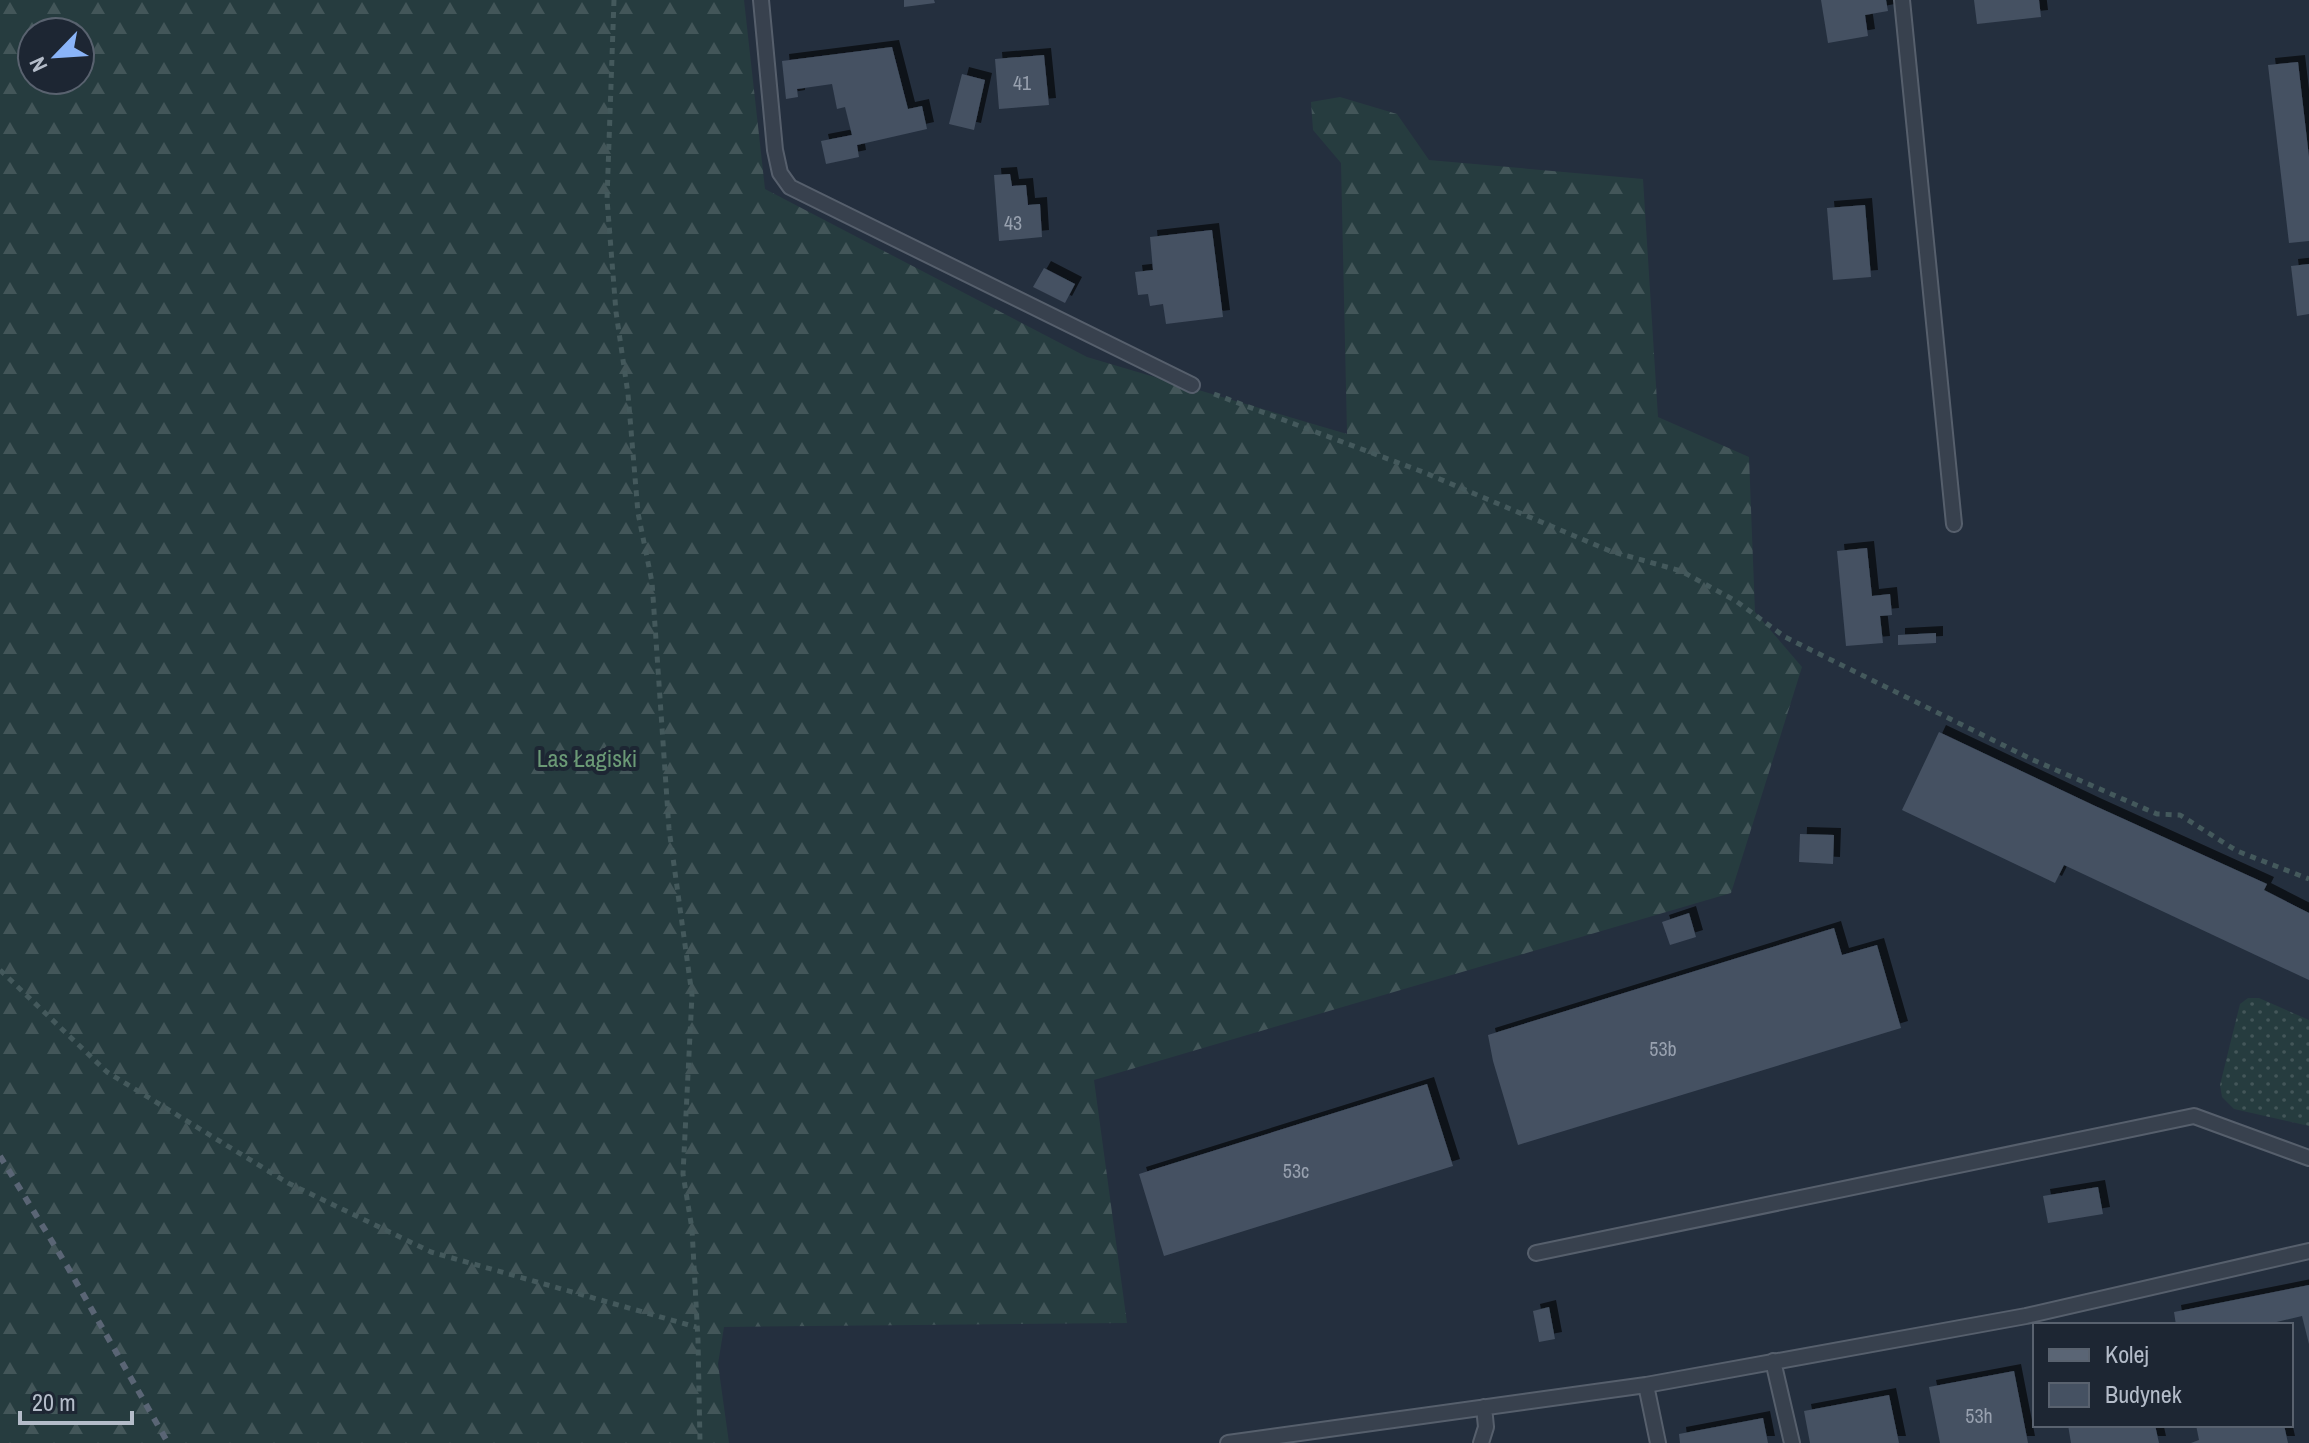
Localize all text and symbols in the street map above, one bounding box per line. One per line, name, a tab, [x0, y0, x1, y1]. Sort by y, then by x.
north arrow	[16, 16, 96, 96]
text: N	[22, 52, 54, 77]
house number: 41	[1013, 69, 1031, 96]
house number: 43	[1004, 209, 1022, 236]
park label: Las Łagiski	[537, 742, 637, 774]
house number: 53b	[1649, 1035, 1677, 1062]
house number: 53c	[1283, 1157, 1309, 1184]
legend	[2033, 1323, 2293, 1427]
text: Kolej	[2105, 1338, 2149, 1370]
scale bar	[20, 1375, 132, 1425]
text: Budynek	[2105, 1378, 2182, 1410]
text: 20 m	[32, 1386, 76, 1418]
house number: 53h	[1965, 1402, 1993, 1429]

